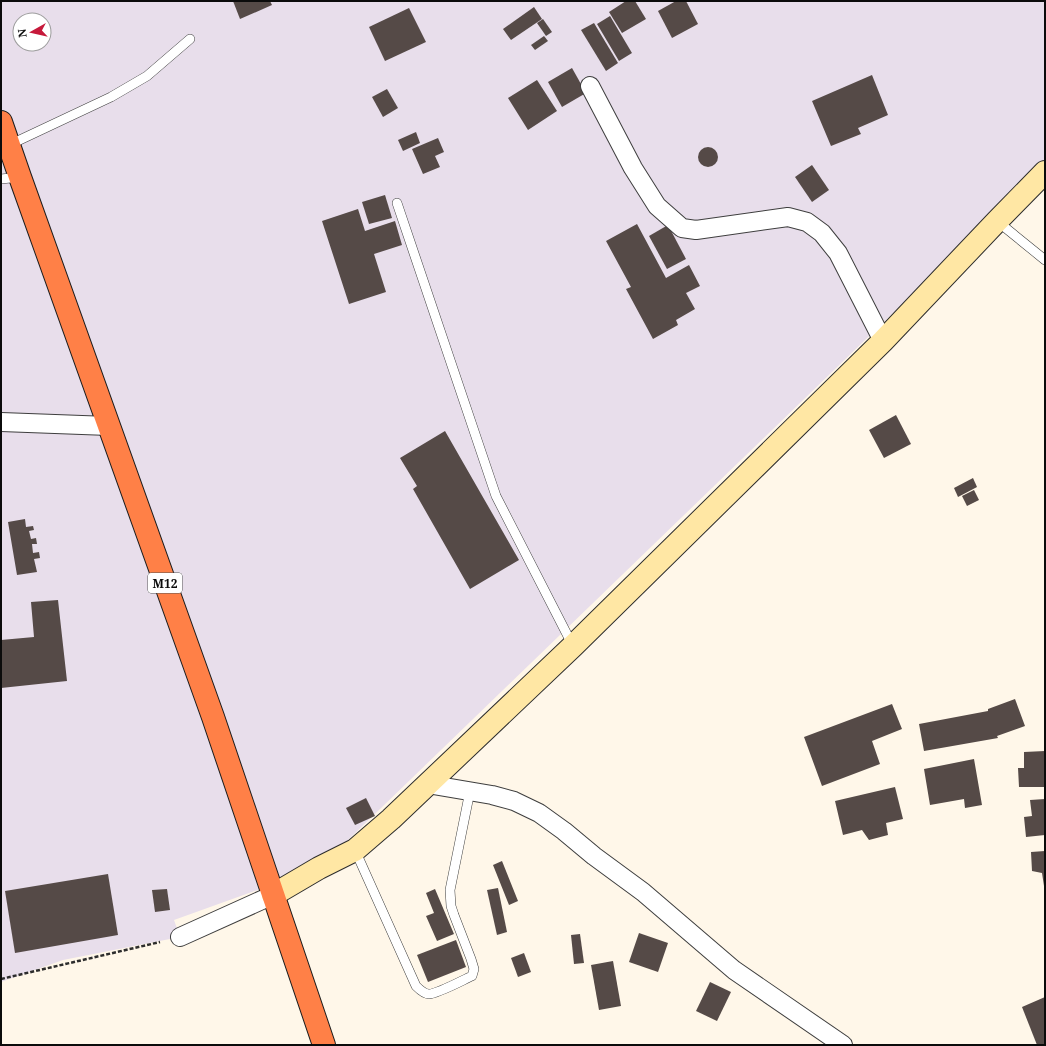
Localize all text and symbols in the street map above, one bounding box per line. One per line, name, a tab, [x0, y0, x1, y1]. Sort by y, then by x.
north arrow	[12, 12, 52, 52]
text: N	[14, 28, 30, 39]
road number: M12	[148, 573, 182, 593]

